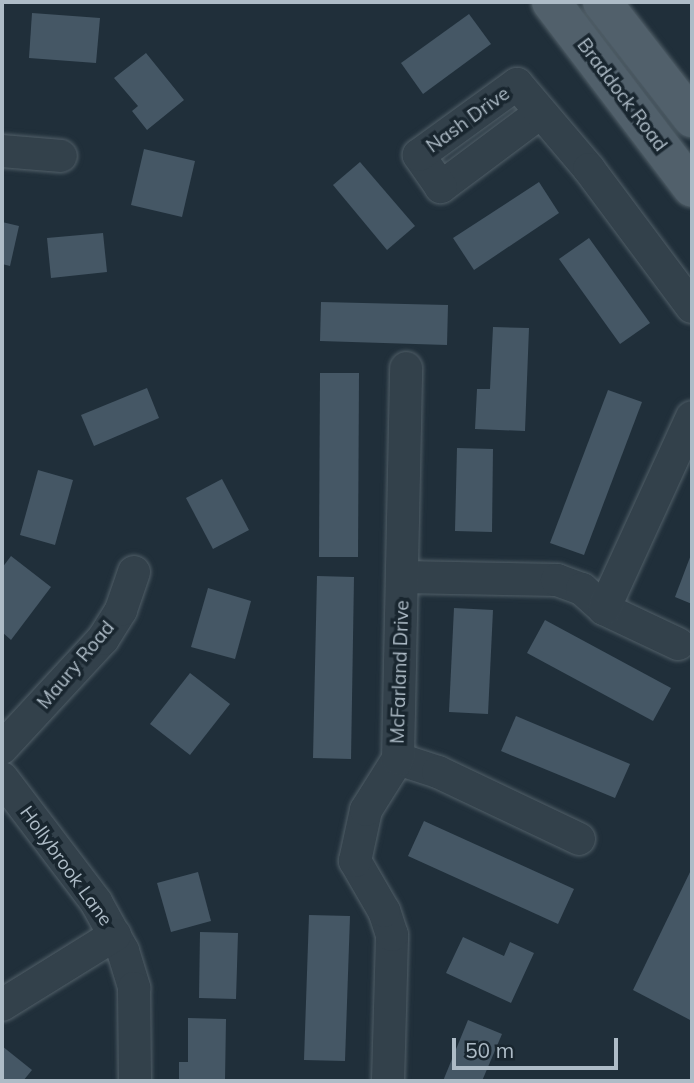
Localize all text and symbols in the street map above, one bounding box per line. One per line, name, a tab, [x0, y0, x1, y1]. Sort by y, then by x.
street label: Braddock Road	[572, 34, 672, 156]
street label: Nash Drive	[422, 82, 514, 158]
street label: McFarland Drive	[386, 600, 414, 744]
street label: Maury Road	[33, 616, 119, 714]
street label: Hollybrook Lane	[15, 802, 117, 930]
scale bar	[456, 1024, 622, 1068]
text: 50 m	[465, 1037, 514, 1063]

